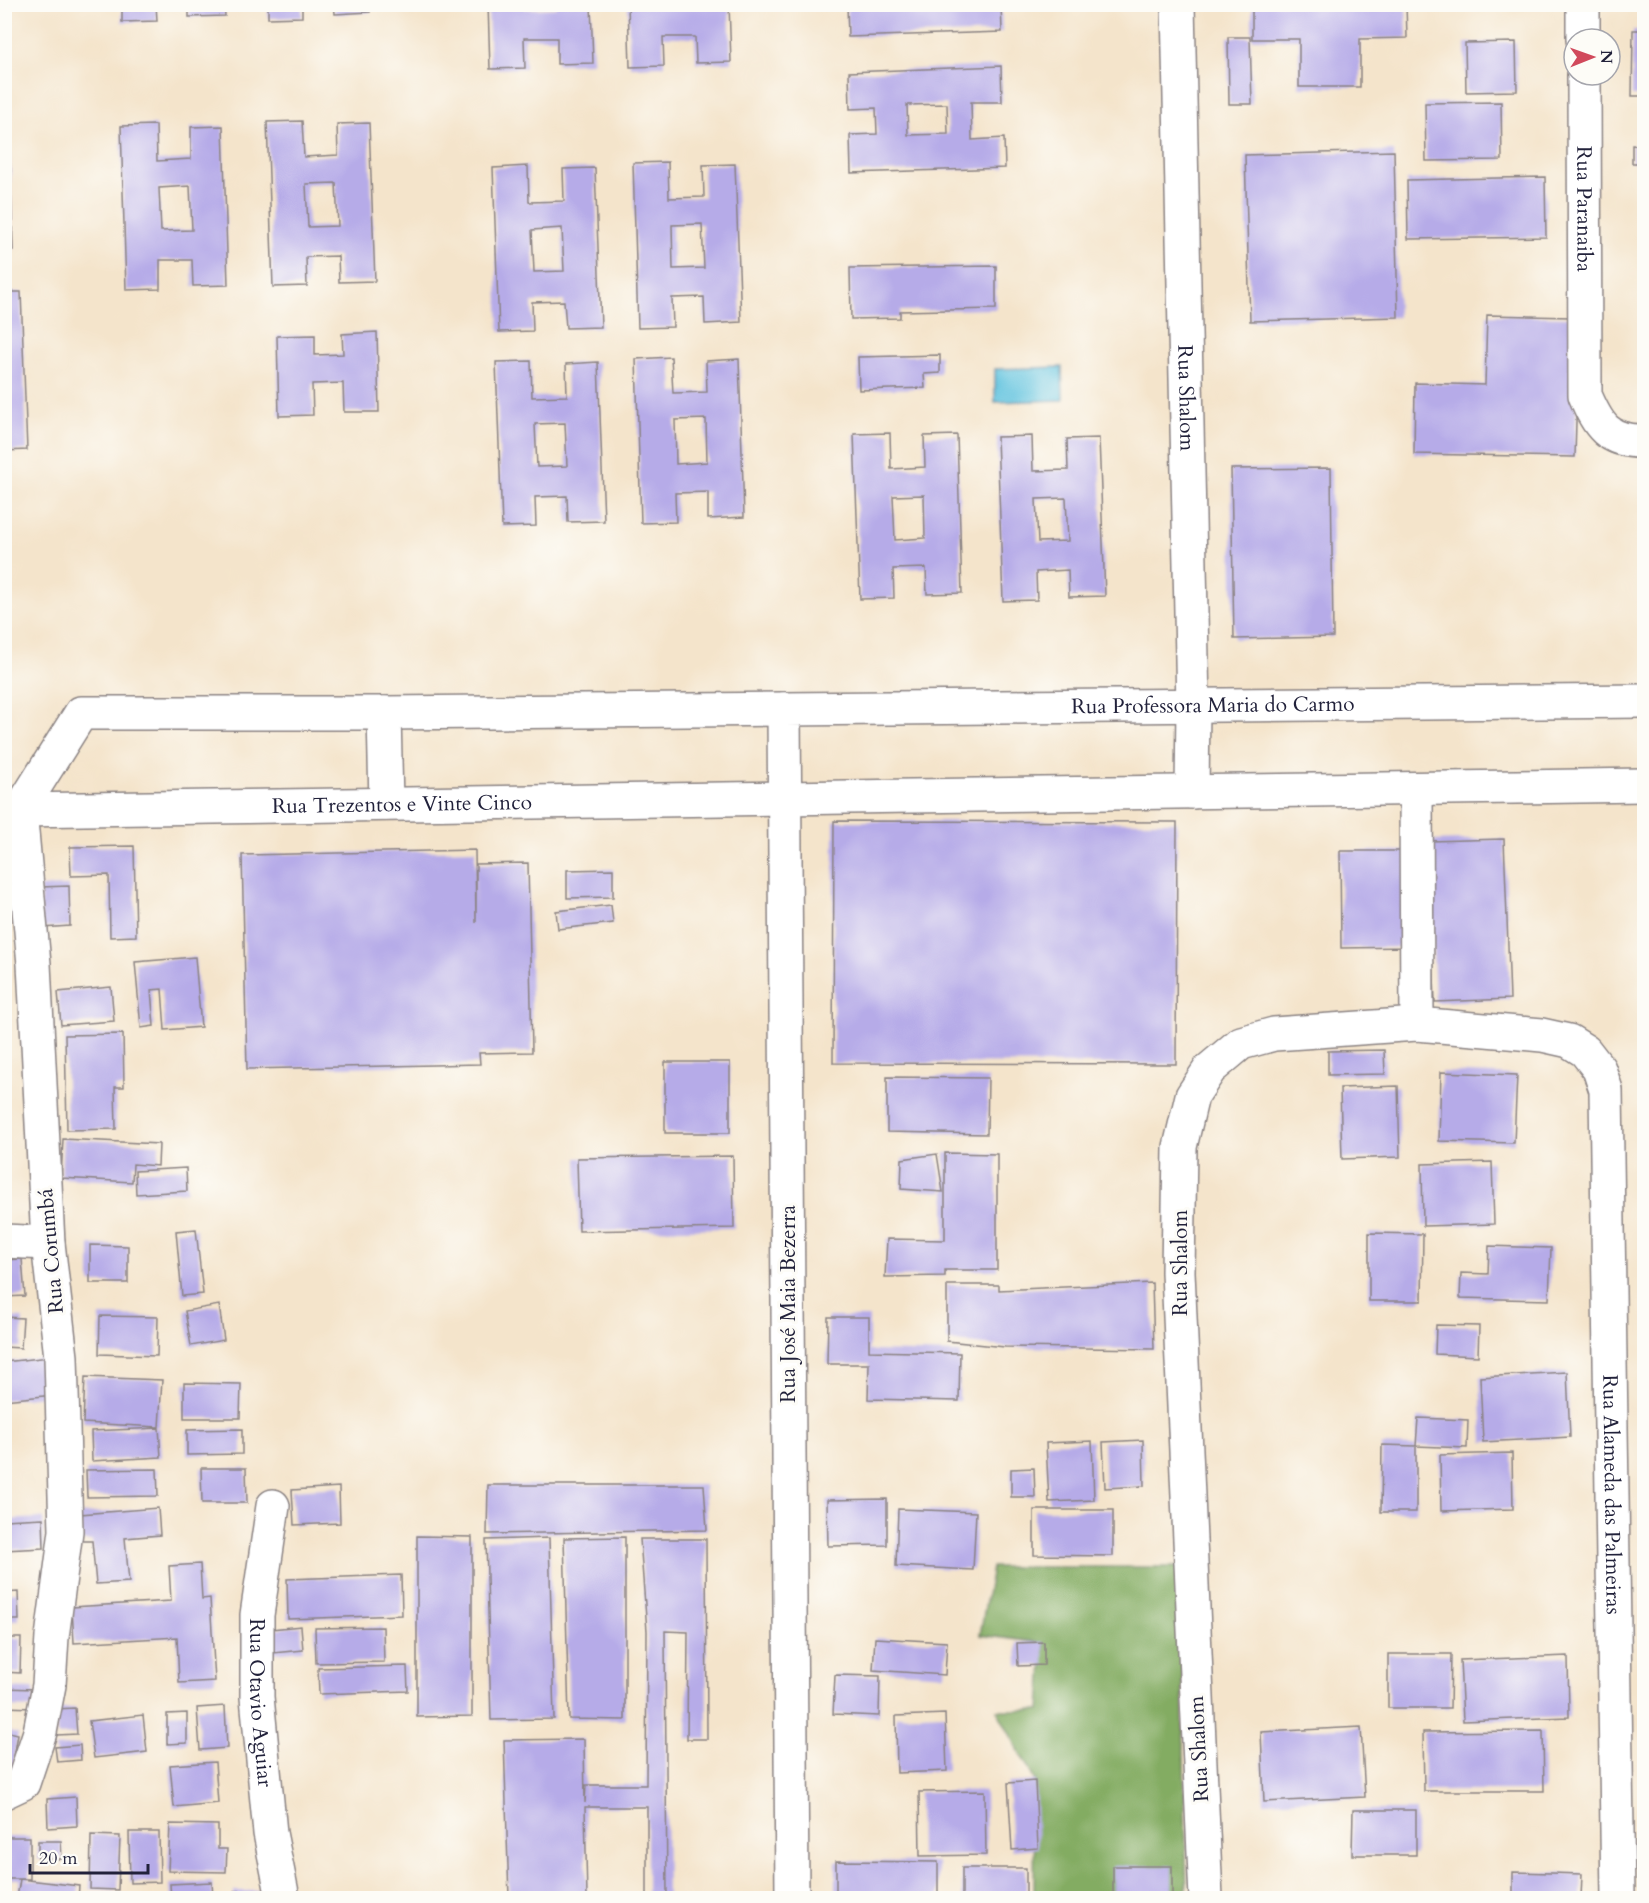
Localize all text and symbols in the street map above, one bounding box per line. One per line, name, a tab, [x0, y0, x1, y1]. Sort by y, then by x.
north arrow	[1562, 27, 1622, 87]
text: N	[1595, 50, 1617, 64]
street label: Rua Paranaiba	[1570, 146, 1599, 272]
street label: Rua Shalom	[1171, 344, 1202, 452]
street label: Rua Professora Maria do Carmo	[1071, 689, 1355, 721]
street label: Rua Trezentos e Vinte Cinco	[272, 787, 532, 821]
street label: Rua Corumbá	[31, 1187, 71, 1315]
street label: Rua José Maia Bezerra	[774, 1205, 803, 1403]
street label: Rua Shalom	[1166, 1210, 1195, 1316]
street label: Rua Alameda das Palmeiras	[1596, 1374, 1628, 1615]
street label: Rua Otavio Aguiar	[242, 1618, 280, 1789]
street label: Rua Shalom	[1182, 1695, 1216, 1803]
scale bar	[30, 1837, 148, 1875]
text: 20 m	[39, 1846, 78, 1871]

